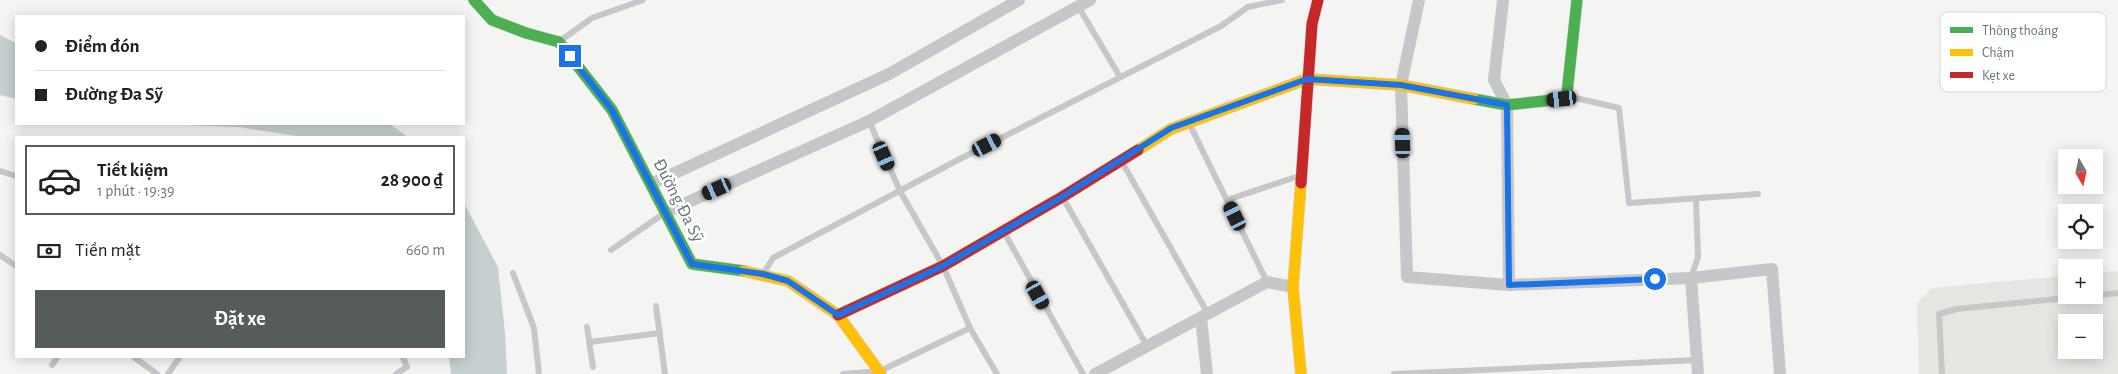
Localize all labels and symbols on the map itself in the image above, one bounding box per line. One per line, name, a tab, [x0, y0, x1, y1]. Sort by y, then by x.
legend	[1940, 12, 2106, 92]
text: Thông thoáng	[1982, 24, 2058, 38]
route end	[559, 45, 581, 67]
text: Chậm	[1982, 46, 2014, 60]
text: Kẹt xe	[1982, 69, 2015, 83]
car	[1546, 90, 1577, 108]
car	[1394, 128, 1411, 158]
car	[970, 132, 1003, 158]
car	[871, 139, 896, 173]
north arrow	[2058, 149, 2102, 194]
street label: Đường Đa Sỹ	[649, 156, 707, 245]
car	[700, 176, 733, 202]
car	[1221, 199, 1248, 233]
route start	[1644, 268, 1666, 290]
car	[1024, 278, 1051, 312]

